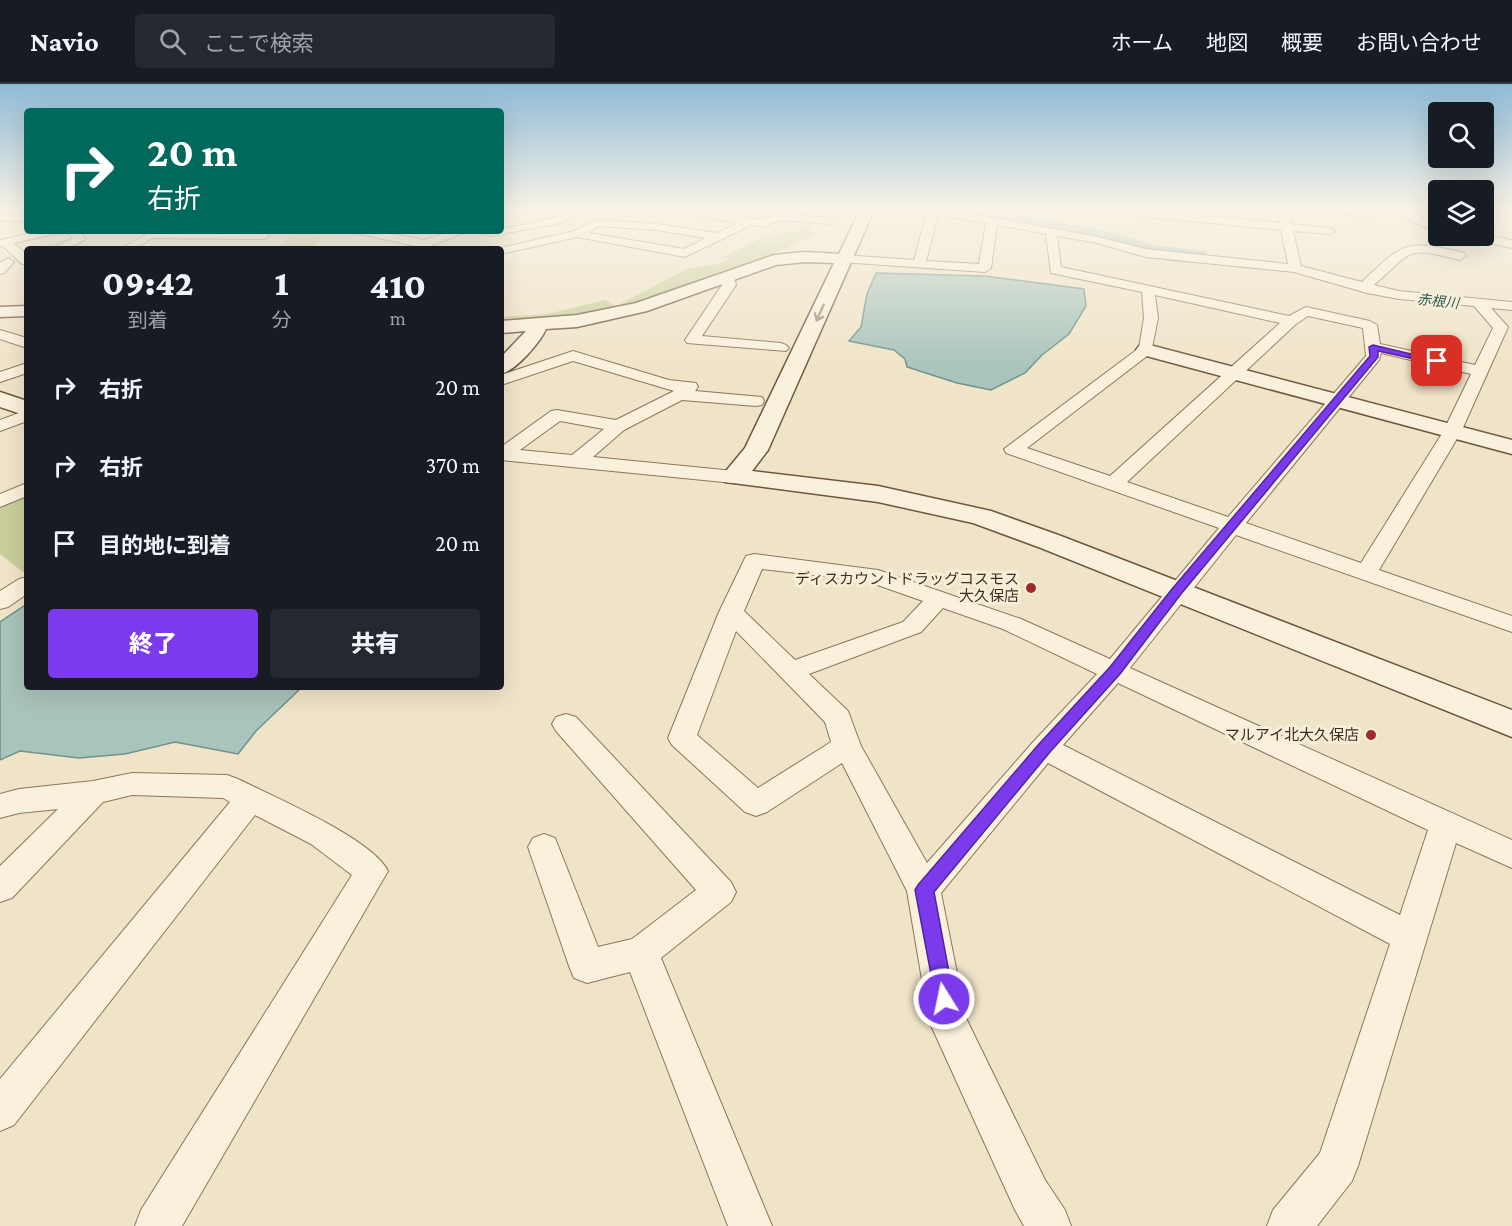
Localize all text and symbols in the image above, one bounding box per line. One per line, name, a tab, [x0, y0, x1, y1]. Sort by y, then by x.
search box	[135, 14, 555, 68]
icon: search	[156, 25, 189, 58]
text: Navio	[30, 26, 99, 57]
text: ここで検索	[204, 31, 314, 56]
text: ホーム	[1111, 31, 1173, 55]
text: 地図	[1206, 31, 1248, 55]
text: 概要	[1281, 31, 1323, 55]
text: お問い合わせ	[1356, 31, 1482, 55]
map controls	[1428, 102, 1494, 246]
button: search	[1428, 102, 1494, 168]
text: 20 m	[147, 128, 238, 175]
icon: right	[48, 132, 126, 210]
button: layers	[1428, 180, 1494, 246]
text: 右折	[147, 184, 201, 214]
text: 09:42	[102, 263, 194, 303]
text: 1	[275, 263, 289, 303]
text: 410	[370, 266, 426, 306]
water label: 赤根川	[1416, 291, 1462, 311]
one-way arrow	[813, 303, 825, 321]
text: m	[390, 307, 406, 329]
text: 到着	[128, 309, 168, 331]
text: 分	[272, 309, 292, 331]
pin	[1411, 335, 1462, 386]
icon: arrive	[1420, 344, 1453, 377]
icon: right	[48, 371, 81, 404]
text: 20 m	[435, 375, 480, 400]
text: 右折	[99, 377, 143, 402]
icon: right	[48, 449, 81, 482]
text: 370 m	[426, 453, 480, 478]
text: 右折	[99, 455, 143, 480]
icon: arrive	[48, 527, 81, 560]
text: 20 m	[435, 531, 480, 556]
text: 目的地に到着	[99, 533, 231, 558]
place label: ディスカウントドラッグコスモス 大久保店	[795, 571, 1019, 604]
marker: ディスカウントドラッグコスモス 大久保店	[1024, 581, 1038, 595]
button: 終了	[48, 609, 258, 678]
button: 共有	[270, 609, 480, 678]
place label: マルアイ北大久保店	[1225, 726, 1359, 743]
marker: マルアイ北大久保店	[1364, 728, 1378, 742]
position arrow	[912, 967, 976, 1031]

